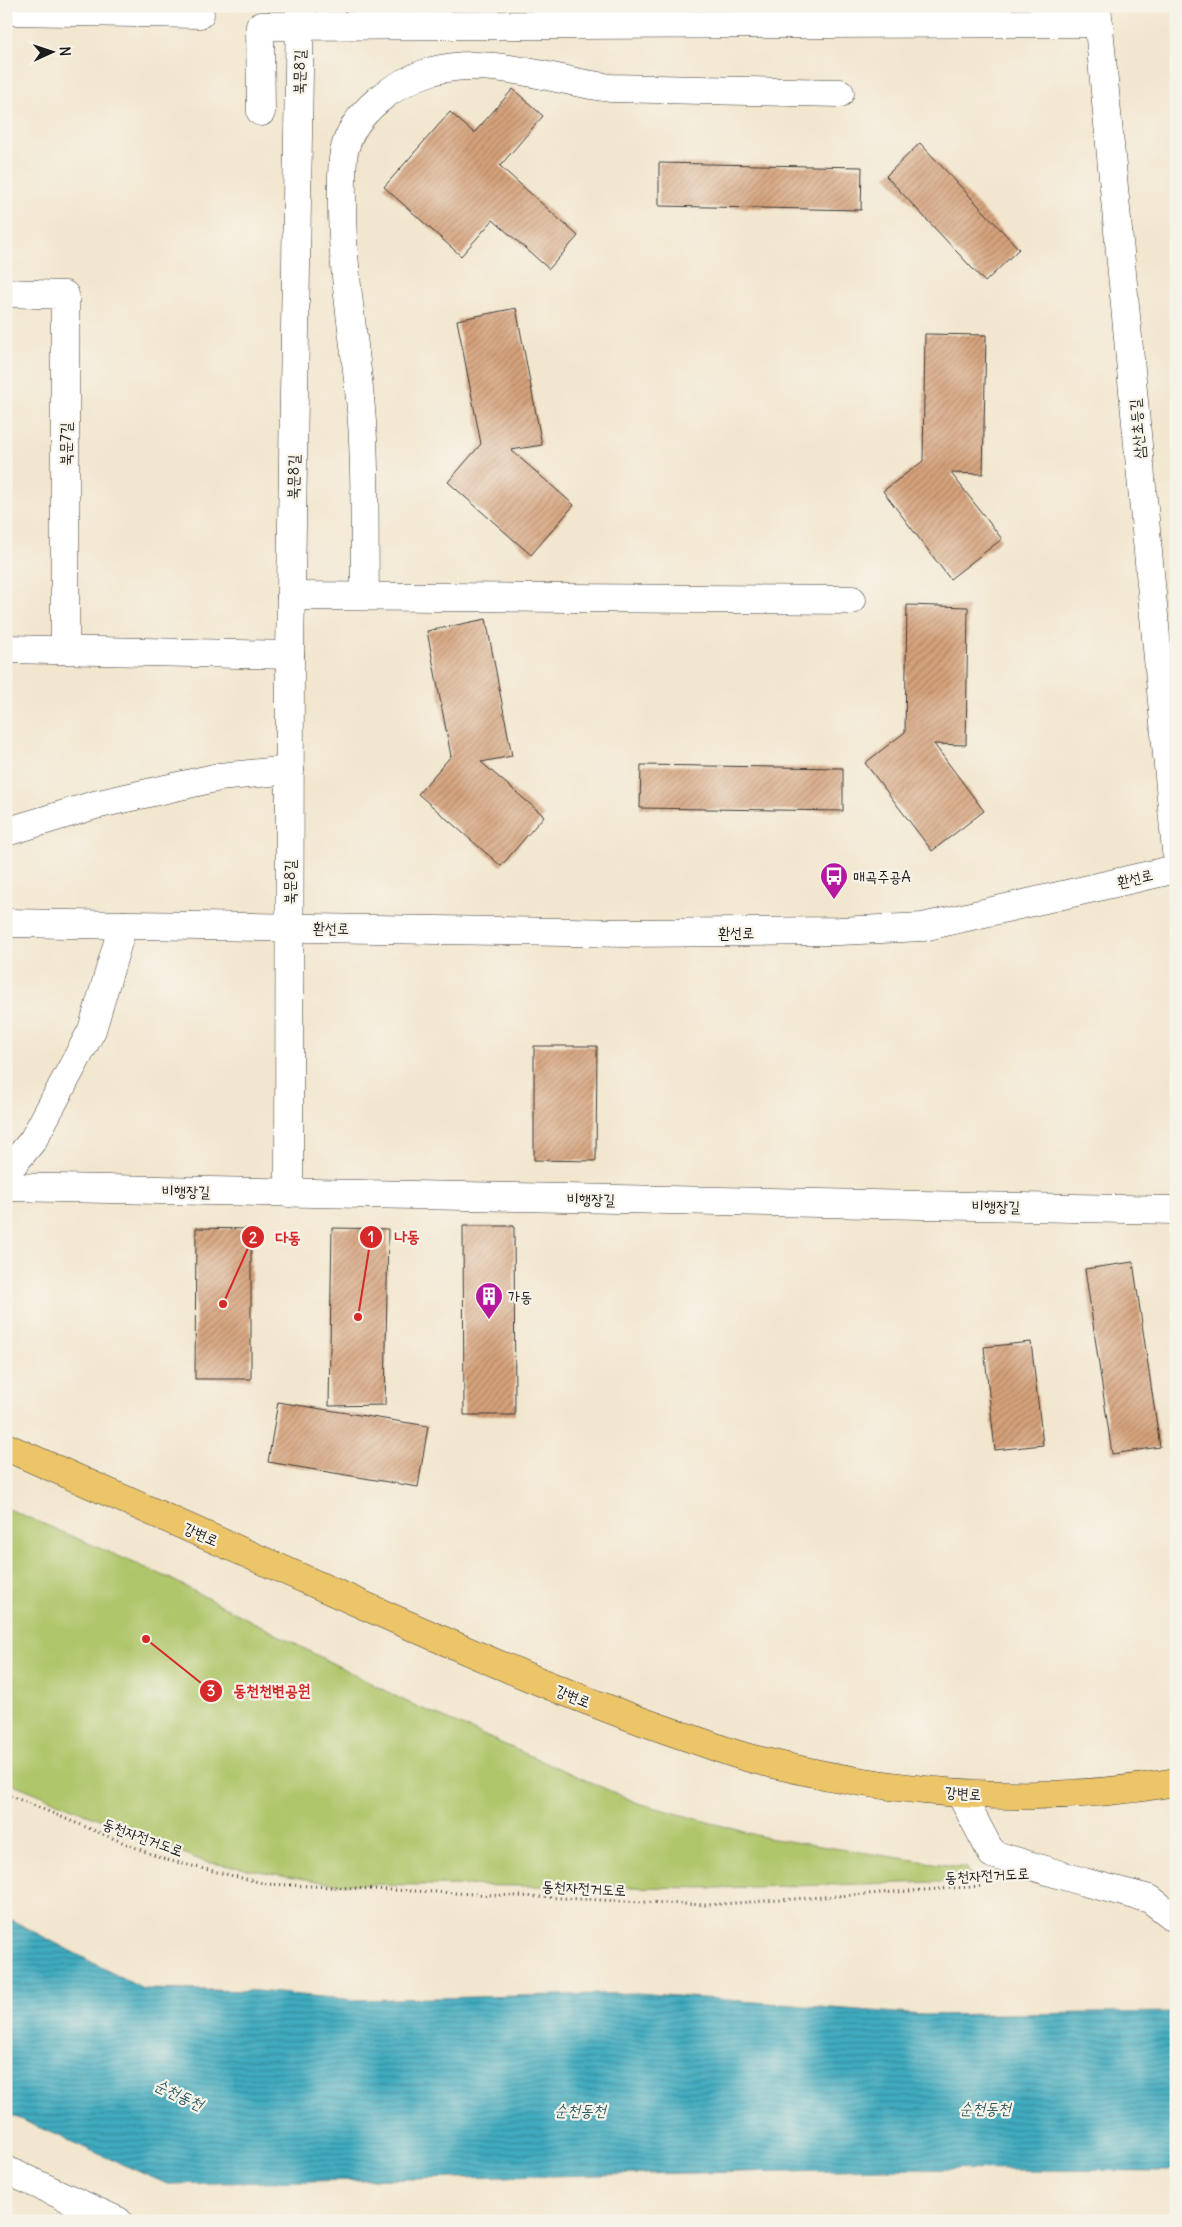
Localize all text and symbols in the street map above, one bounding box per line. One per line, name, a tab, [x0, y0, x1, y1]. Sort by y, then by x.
north arrow	[28, 28, 78, 78]
text: N	[56, 46, 74, 57]
street label: 북문8길	[289, 49, 309, 95]
street label: 삼산초등길	[1125, 398, 1149, 460]
street label: 북문7길	[56, 422, 75, 466]
street label: 북문8길	[283, 454, 303, 500]
street label: 북문8길	[280, 860, 299, 904]
bus stop icon: 매곡주공A	[819, 861, 849, 900]
street label: 환선로	[1115, 865, 1155, 891]
place label: 매곡주공A	[853, 867, 911, 886]
street label: 환선로	[313, 918, 349, 938]
street label: 환선로	[718, 923, 754, 942]
street label: 비행장길	[162, 1181, 210, 1201]
street label: 비행장길	[567, 1189, 615, 1209]
street label: 비행장길	[972, 1196, 1020, 1216]
callout: 나동	[359, 1221, 430, 1252]
callout: 다동	[240, 1222, 311, 1253]
text: 나동	[394, 1226, 420, 1246]
text: 다동	[275, 1227, 301, 1247]
text: 1	[368, 1227, 374, 1246]
text: 2	[249, 1228, 257, 1247]
building icon: 가동	[474, 1281, 504, 1320]
place label: 가동	[508, 1287, 532, 1306]
street label: 강변로	[181, 1518, 221, 1550]
callout: 동천천변공원	[199, 1675, 321, 1706]
text: 동천천변공원	[233, 1680, 311, 1700]
street label: 강변로	[553, 1680, 593, 1712]
text: 3	[207, 1681, 215, 1700]
street label: 강변로	[944, 1782, 982, 1804]
street label: 동천자전거도로	[100, 1814, 186, 1860]
street label: 동천자전거도로	[944, 1863, 1030, 1887]
street label: 동천자전거도로	[541, 1876, 627, 1900]
water label: 순천동천	[151, 2074, 208, 2115]
water label: 순천동천	[959, 2098, 1013, 2118]
water label: 순천동천	[554, 2100, 608, 2120]

